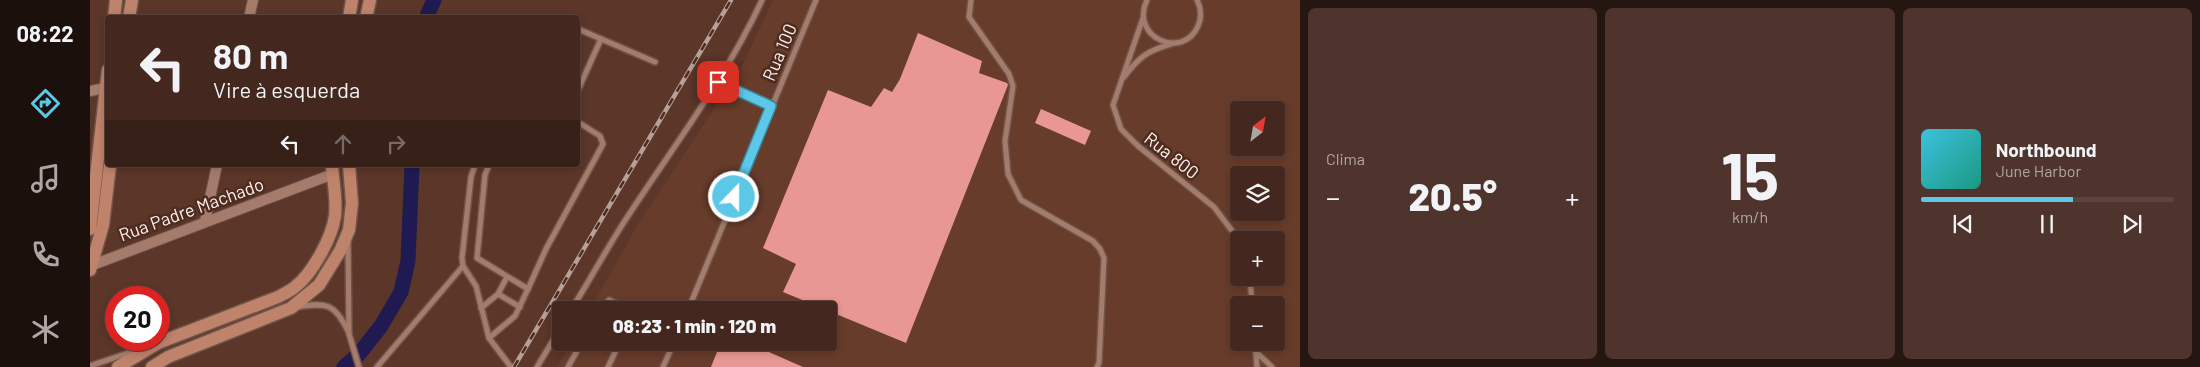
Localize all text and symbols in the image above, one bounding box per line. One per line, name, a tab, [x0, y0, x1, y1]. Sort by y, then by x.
text: 08:22	[16, 20, 74, 46]
street label: Rua 100	[757, 20, 801, 84]
text: 80 m	[213, 34, 288, 76]
icon: left	[130, 35, 195, 100]
pin	[697, 61, 739, 103]
icon: arrive	[704, 68, 732, 96]
text: Vire à esquerda	[213, 76, 360, 102]
icon: directions	[28, 86, 63, 121]
north arrow	[1230, 101, 1285, 156]
map controls	[1230, 101, 1285, 351]
street label: Rua 800	[1140, 127, 1204, 183]
icon: left	[276, 130, 304, 158]
icon: ahead	[329, 130, 357, 158]
icon: right	[382, 130, 410, 158]
text: 15	[1721, 135, 1779, 213]
text: Northbound	[1996, 138, 2097, 161]
text: Clima	[1326, 149, 1365, 168]
icon: music	[28, 161, 63, 196]
text: June Harbor	[1996, 161, 2081, 180]
button: layers	[1230, 166, 1285, 221]
position arrow	[707, 170, 759, 222]
street label: Rua Padre Machado	[115, 173, 267, 245]
text: 20.5°	[1408, 173, 1497, 219]
text: −	[1326, 180, 1340, 214]
text: +	[1565, 180, 1579, 214]
text: km/h	[1732, 207, 1768, 226]
icon: previous	[1949, 210, 1977, 238]
icon: pause	[2033, 210, 2061, 238]
icon: next	[2118, 210, 2146, 238]
button: +	[1230, 231, 1285, 286]
icon: phone	[28, 237, 63, 272]
speed limit sign: 20	[105, 286, 170, 351]
button: −	[1230, 296, 1285, 351]
icon: climate	[28, 312, 63, 347]
text: 08:23 · 1 min · 120 m	[613, 314, 776, 337]

